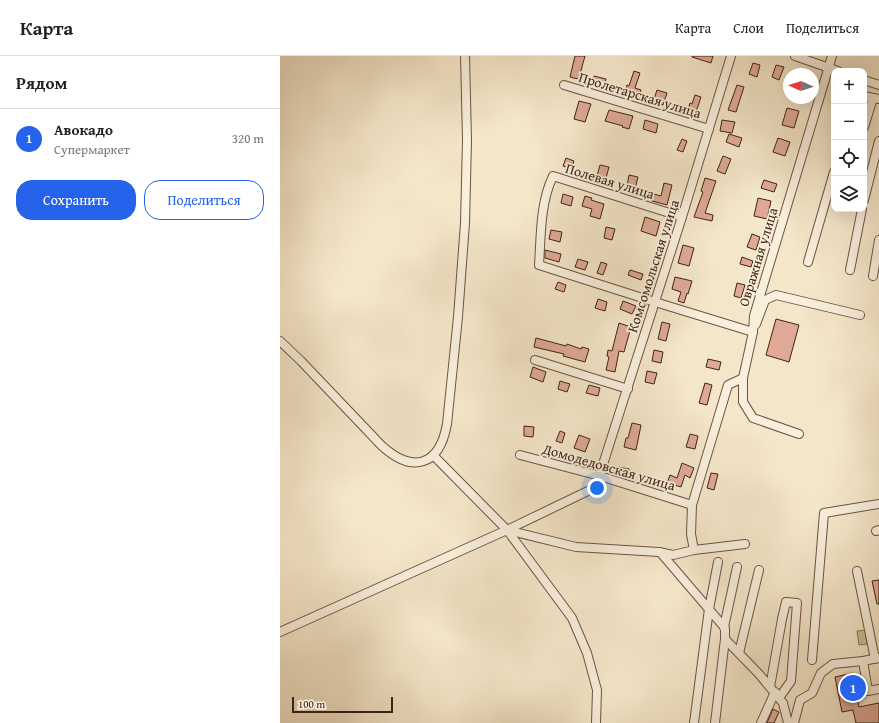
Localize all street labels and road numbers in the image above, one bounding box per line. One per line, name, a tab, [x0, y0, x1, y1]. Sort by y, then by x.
street label: Пролетарская улица	[576, 67, 704, 123]
street label: Полевая улица	[563, 158, 657, 204]
street label: Комсомольская улица	[622, 197, 684, 335]
street label: Овражная улица	[733, 205, 783, 309]
street label: Домодедовская улица	[539, 438, 678, 496]

